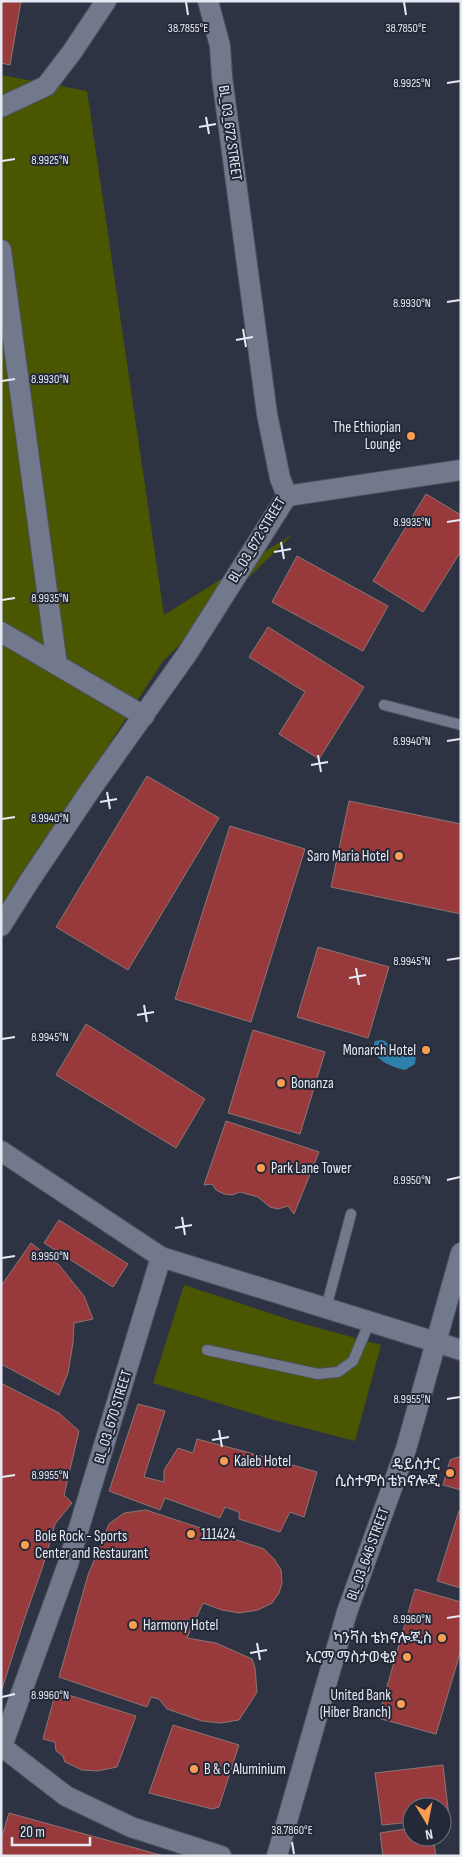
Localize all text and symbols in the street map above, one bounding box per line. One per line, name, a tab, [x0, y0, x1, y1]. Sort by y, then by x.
text: 38.7855°E	[168, 21, 208, 36]
text: 38.7850°E	[386, 21, 426, 36]
text: 8.9925°N	[393, 76, 431, 91]
street label: BL_03_672 STREET	[214, 84, 246, 182]
text: 8.9925°N	[31, 153, 69, 168]
text: 8.9930°N	[393, 296, 431, 311]
text: 8.9930°N	[31, 372, 69, 387]
place label: The Ethiopian Lounge	[333, 418, 401, 454]
marker: The Ethiopian Lounge	[405, 430, 417, 442]
street label: BL_03_672 STREET	[224, 494, 290, 586]
text: 8.9935°N	[393, 515, 431, 530]
text: 8.9935°N	[31, 591, 69, 606]
text: 8.9940°N	[393, 734, 431, 749]
text: 8.9940°N	[31, 811, 69, 826]
place label: Saro Maria Hotel	[307, 847, 389, 866]
marker: Saro Maria Hotel	[393, 850, 405, 862]
text: 8.9945°N	[393, 954, 431, 969]
text: 8.9945°N	[31, 1030, 69, 1045]
place label: Monarch Hotel	[343, 1041, 416, 1060]
marker: Monarch Hotel	[420, 1044, 432, 1056]
place label: Bonanza	[291, 1074, 334, 1093]
marker: Bonanza	[275, 1077, 287, 1089]
place label: Park Lane Tower	[271, 1159, 352, 1178]
marker: Park Lane Tower	[255, 1162, 267, 1174]
text: 8.9950°N	[393, 1173, 431, 1188]
text: 8.9950°N	[31, 1249, 69, 1264]
street label: BL_03_670 STREET	[90, 1368, 136, 1466]
text: 8.9955°N	[393, 1392, 431, 1407]
place label: Kaleb Hotel	[234, 1452, 291, 1471]
marker: Kaleb Hotel	[218, 1455, 230, 1467]
place label: ዴይስታር ሲስተምስ ቴክኖሎጂ	[335, 1455, 440, 1491]
marker: ዴይስታር ሲስተምስ ቴክኖሎጂ	[444, 1467, 456, 1479]
text: 8.9955°N	[31, 1468, 69, 1483]
street label: BL_03_646 STREET	[342, 1505, 394, 1603]
place label: 111424	[201, 1525, 235, 1544]
place label: Bole Rock - Sports Center and Restaurant	[35, 1527, 149, 1563]
marker: 111424	[185, 1528, 197, 1540]
marker: Bole Rock - Sports Center and Restaurant	[19, 1539, 31, 1551]
text: 8.9960°N	[393, 1612, 431, 1627]
place label: Harmony Hotel	[143, 1616, 218, 1635]
marker: Harmony Hotel	[127, 1619, 139, 1631]
place label: ካንቫስ ቴክኖሎጂስ	[333, 1629, 432, 1648]
marker: ካንቫስ ቴክኖሎጂስ	[436, 1632, 448, 1644]
place label: አርማ ማስታወቂያ	[306, 1648, 397, 1667]
marker: አርማ ማስታወቂያ	[401, 1651, 413, 1663]
place label: United Bank (Hiber Branch)	[320, 1686, 391, 1722]
text: 8.9960°N	[31, 1688, 69, 1703]
marker: United Bank (Hiber Branch)	[395, 1698, 407, 1710]
place label: B & C Aluminium	[204, 1760, 286, 1779]
marker: B & C Aluminium	[188, 1763, 200, 1775]
north arrow	[402, 1797, 452, 1847]
scale bar	[12, 1814, 90, 1846]
text: 20 m	[20, 1823, 45, 1842]
text: 38.7860°E	[271, 1823, 313, 1838]
text: N	[424, 1825, 434, 1843]

